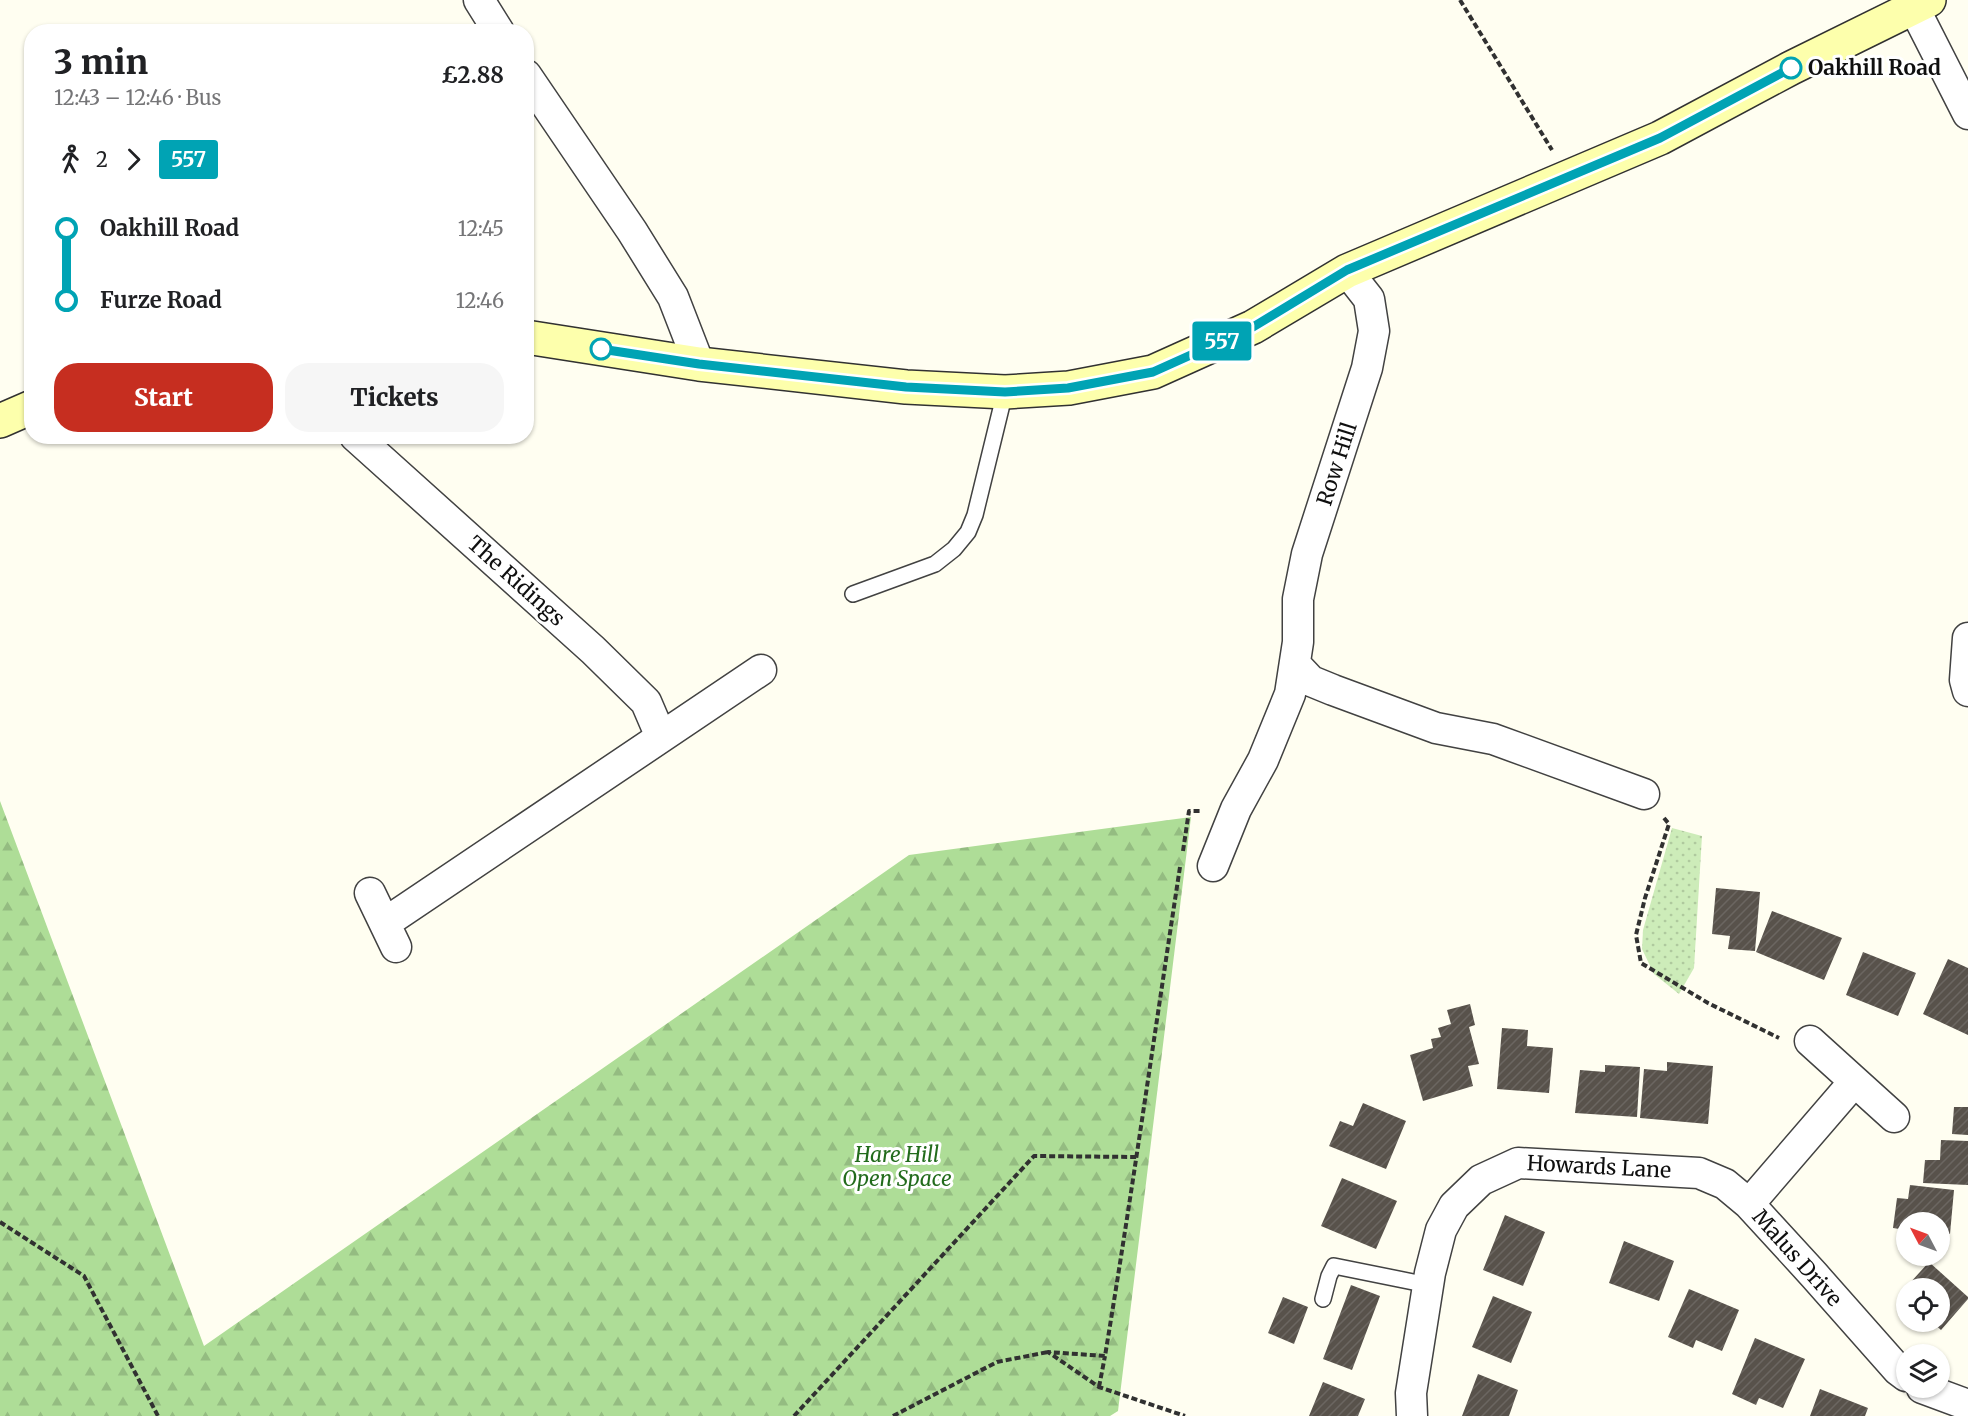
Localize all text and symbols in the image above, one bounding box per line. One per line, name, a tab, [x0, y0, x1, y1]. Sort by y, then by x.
text: 3 min	[54, 42, 148, 83]
place label: Oakhill Road	[1808, 54, 1941, 81]
marker: Oakhill Road	[1780, 57, 1802, 79]
text: £2.88	[441, 61, 504, 89]
text: 12:43 – 12:46 · Bus	[54, 85, 221, 110]
icon: walk	[54, 143, 87, 176]
icon: forward	[117, 143, 150, 176]
text: 557	[171, 146, 206, 173]
text: 2	[96, 147, 108, 172]
text: Oakhill Road	[100, 214, 239, 242]
text: 12:45	[458, 216, 504, 241]
text: Furze Road	[100, 286, 222, 314]
text: 12:46	[456, 288, 504, 313]
line badge: 557	[1188, 322, 1256, 360]
text: 557	[1204, 328, 1240, 355]
unlabelled marker	[590, 338, 612, 360]
button: Start	[54, 363, 273, 432]
button: Tickets	[285, 363, 504, 432]
street label: Row Hill	[1310, 418, 1363, 509]
street label: The Ridings	[462, 530, 571, 631]
park label: Hare Hill Open Space	[842, 1141, 952, 1192]
street label: Howards Lane	[1526, 1149, 1672, 1184]
street label: Malus Drive	[1747, 1204, 1848, 1312]
north arrow	[1896, 1212, 1950, 1266]
map controls	[1896, 1212, 1950, 1398]
button: locate	[1896, 1278, 1950, 1332]
button: layers	[1896, 1344, 1950, 1398]

